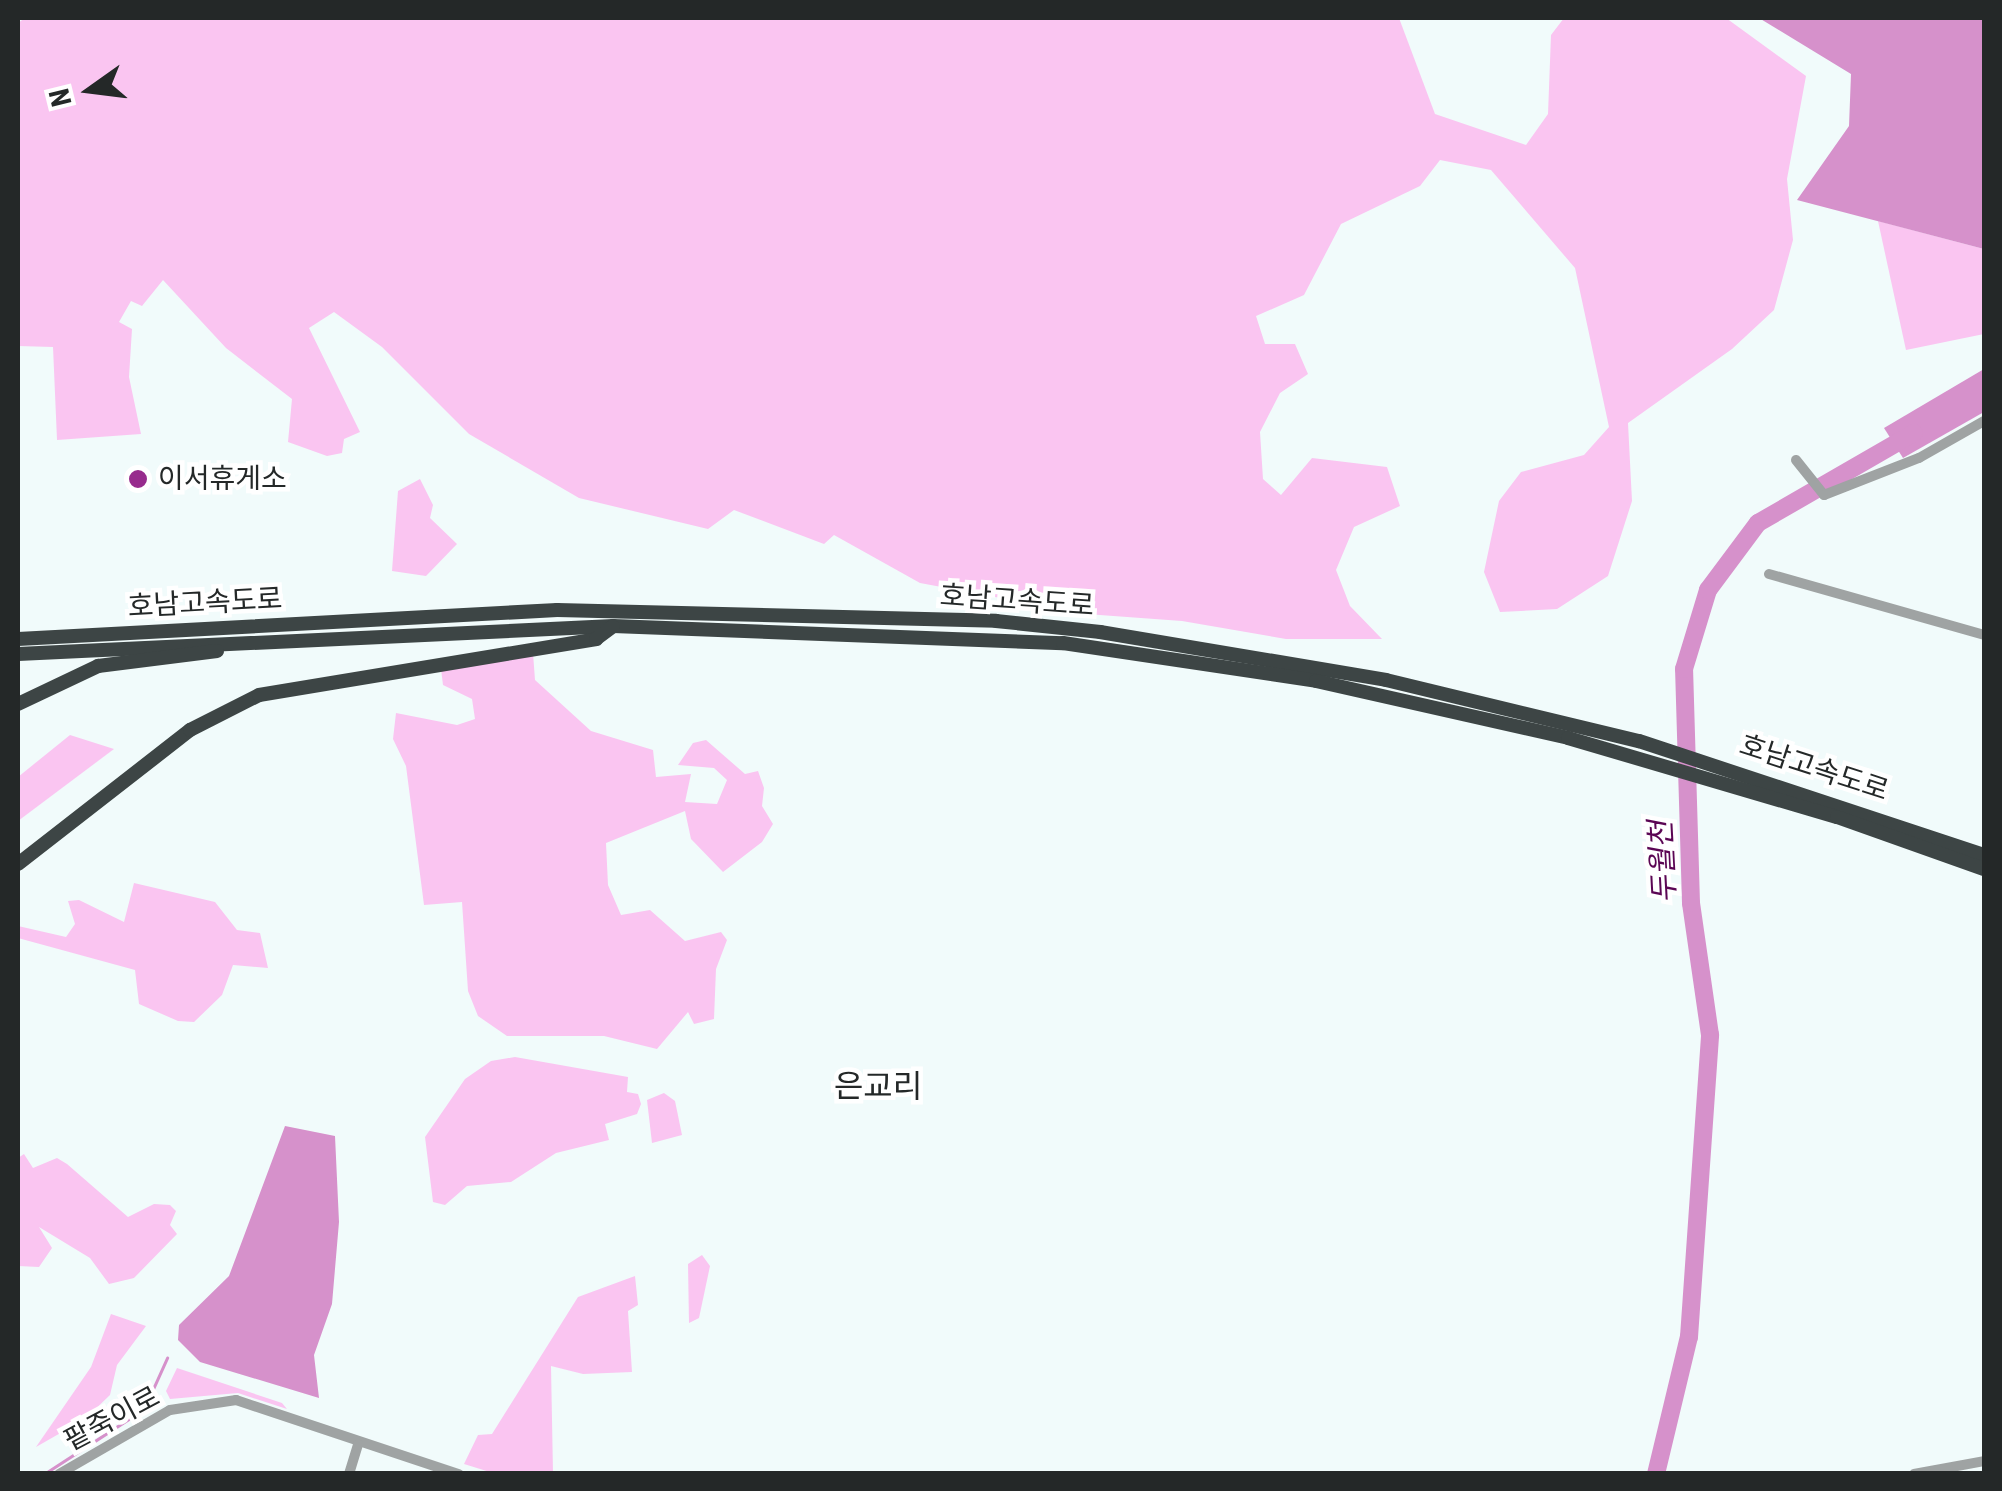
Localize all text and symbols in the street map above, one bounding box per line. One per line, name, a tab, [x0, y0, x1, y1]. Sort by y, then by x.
north arrow	[40, 40, 140, 140]
text: N	[42, 85, 78, 110]
place label: 이서휴게소	[158, 462, 287, 496]
marker: 이서휴게소	[127, 468, 149, 490]
street label: 호남고속도로	[939, 579, 1095, 623]
street label: 호남고속도로	[127, 582, 283, 624]
street label: 호남고속도로	[1735, 728, 1893, 808]
water label: 두월천	[1643, 820, 1683, 904]
district label: 은교리	[834, 1067, 922, 1105]
street label: 팥죽이로	[59, 1380, 165, 1458]

